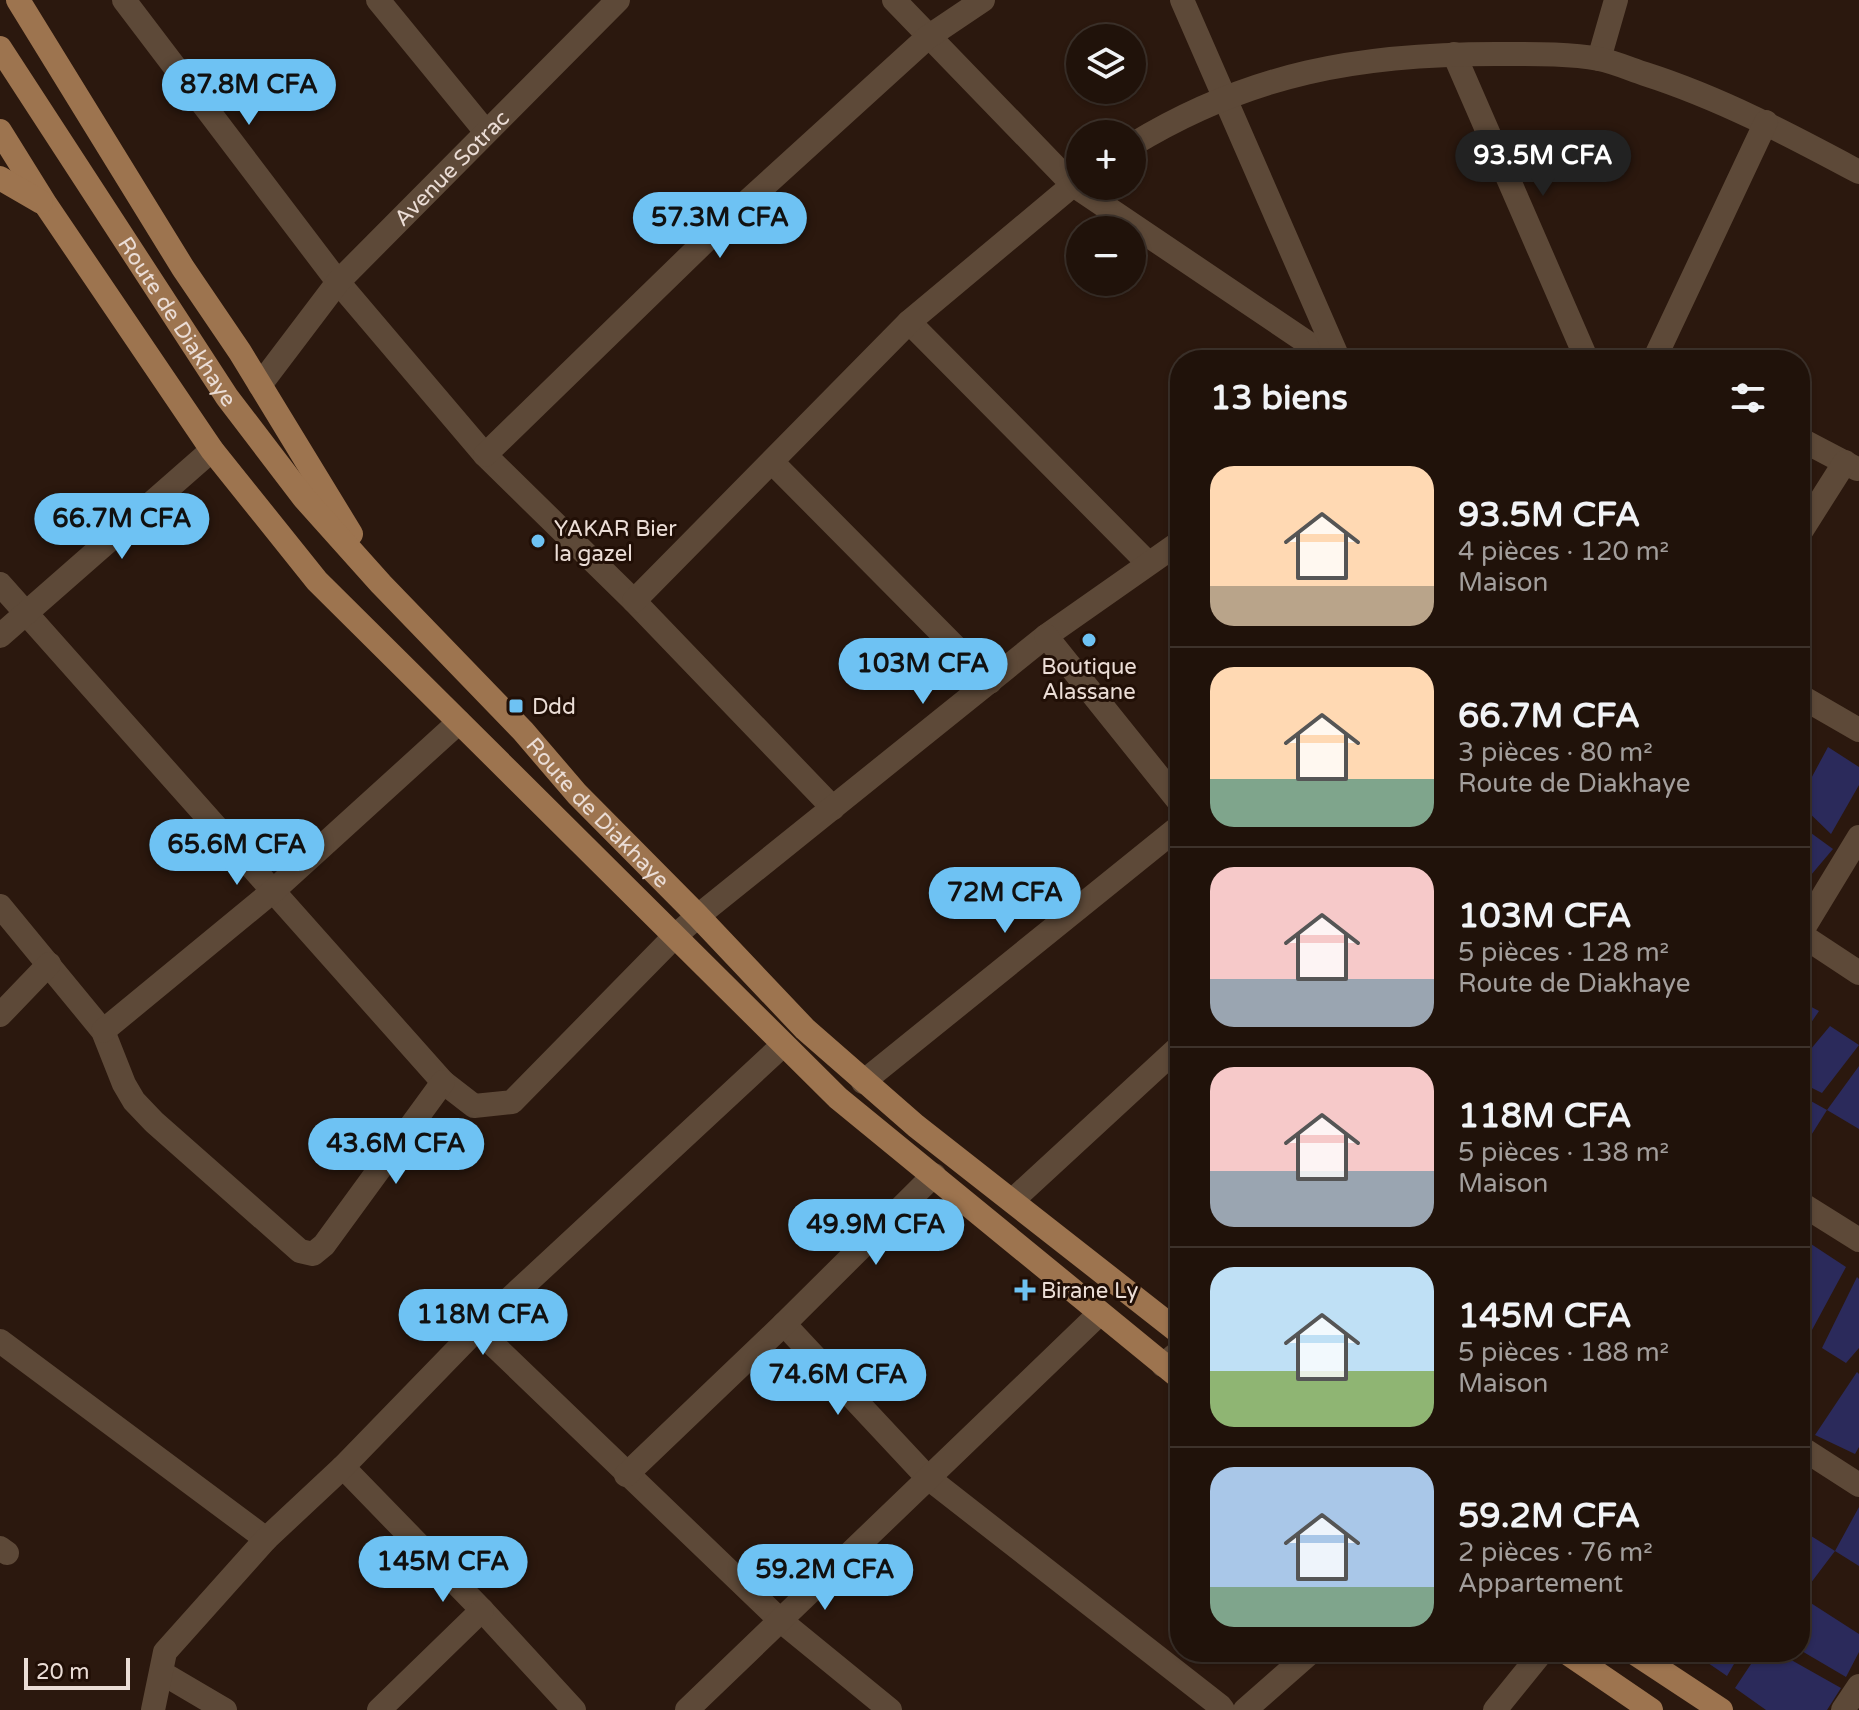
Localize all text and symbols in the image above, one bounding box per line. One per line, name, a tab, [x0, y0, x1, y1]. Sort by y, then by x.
map controls	[1066, 24, 1146, 296]
button: layers	[1066, 24, 1146, 104]
pin: 87.8M CFA	[157, 59, 341, 127]
text: 87.8M CFA	[180, 69, 318, 100]
street label: Avenue Sotrac	[389, 105, 515, 232]
button: +	[1066, 120, 1146, 200]
pin: 93.5M CFA	[1451, 130, 1635, 198]
text: 93.5M CFA	[1473, 140, 1613, 171]
pin: 57.3M CFA	[628, 192, 812, 260]
text: 57.3M CFA	[651, 202, 789, 233]
button: −	[1066, 216, 1146, 296]
street label: Route de Diakhaye	[112, 232, 241, 412]
icon: filters	[1726, 376, 1770, 420]
text: 13 biens	[1210, 378, 1348, 419]
pin: 66.7M CFA	[30, 493, 214, 561]
text: 93.5M CFA	[1458, 495, 1640, 536]
icon: home	[1274, 498, 1370, 594]
text: 66.7M CFA	[52, 503, 192, 534]
place label: YAKAR Bier la gazel	[554, 516, 677, 567]
marker: YAKAR Bier la gazel	[529, 532, 547, 550]
text: 4 pièces · 120 m²	[1458, 536, 1669, 567]
text: Maison	[1458, 567, 1548, 598]
marker: Boutique Alassane	[1080, 631, 1098, 649]
pin: 103M CFA	[840, 638, 1006, 706]
text: 103M CFA	[857, 648, 989, 679]
place label: Boutique Alassane	[1041, 654, 1137, 705]
place label: Ddd	[532, 694, 576, 720]
text: 66.7M CFA	[1458, 696, 1640, 737]
marker: Ddd	[507, 697, 525, 715]
icon: home	[1274, 699, 1370, 795]
street label: Route de Diakhaye	[520, 733, 674, 894]
text: 3 pièces · 80 m²	[1458, 737, 1653, 768]
text: Route de Diakhaye	[1458, 768, 1691, 799]
pin: 65.6M CFA	[145, 819, 329, 887]
text: 65.6M CFA	[167, 829, 307, 860]
pin: 72M CFA	[931, 867, 1079, 935]
text: 72M CFA	[947, 877, 1063, 908]
text: 103M CFA	[1458, 896, 1632, 937]
icon: home	[1274, 899, 1370, 995]
text: 5 pièces · 128 m²	[1458, 937, 1669, 968]
text: Route de Diakhaye	[1458, 968, 1691, 999]
text: 118M CFA	[1458, 1096, 1632, 1137]
icon: home	[1274, 1099, 1370, 1195]
pin: 43.6M CFA	[304, 1118, 488, 1186]
text: 43.6M CFA	[326, 1128, 466, 1159]
text: 5 pièces · 138 m²	[1458, 1137, 1669, 1168]
text: Maison	[1458, 1168, 1548, 1199]
pin: 49.9M CFA	[784, 1199, 968, 1267]
text: 49.9M CFA	[806, 1209, 946, 1240]
place label: Birane Ly	[1041, 1278, 1139, 1304]
marker: Birane Ly	[1016, 1281, 1034, 1299]
pin: 118M CFA	[400, 1289, 566, 1357]
text: 145M CFA	[1458, 1296, 1632, 1337]
text: 118M CFA	[417, 1299, 549, 1330]
icon: home	[1274, 1299, 1370, 1395]
text: 5 pièces · 188 m²	[1458, 1337, 1669, 1368]
pin: 74.6M CFA	[746, 1349, 930, 1417]
text: 74.6M CFA	[768, 1359, 908, 1390]
text: Maison	[1458, 1368, 1548, 1399]
text: 59.2M CFA	[1458, 1496, 1640, 1537]
icon: home	[1274, 1499, 1370, 1595]
pin: 145M CFA	[360, 1536, 526, 1604]
text: 2 pièces · 76 m²	[1458, 1537, 1653, 1568]
pin: 59.2M CFA	[733, 1544, 917, 1612]
text: 145M CFA	[377, 1546, 509, 1577]
text: 59.2M CFA	[755, 1554, 895, 1585]
text: Appartement	[1458, 1568, 1623, 1599]
scale bar	[24, 1654, 130, 1690]
text: 20 m	[36, 1659, 90, 1685]

